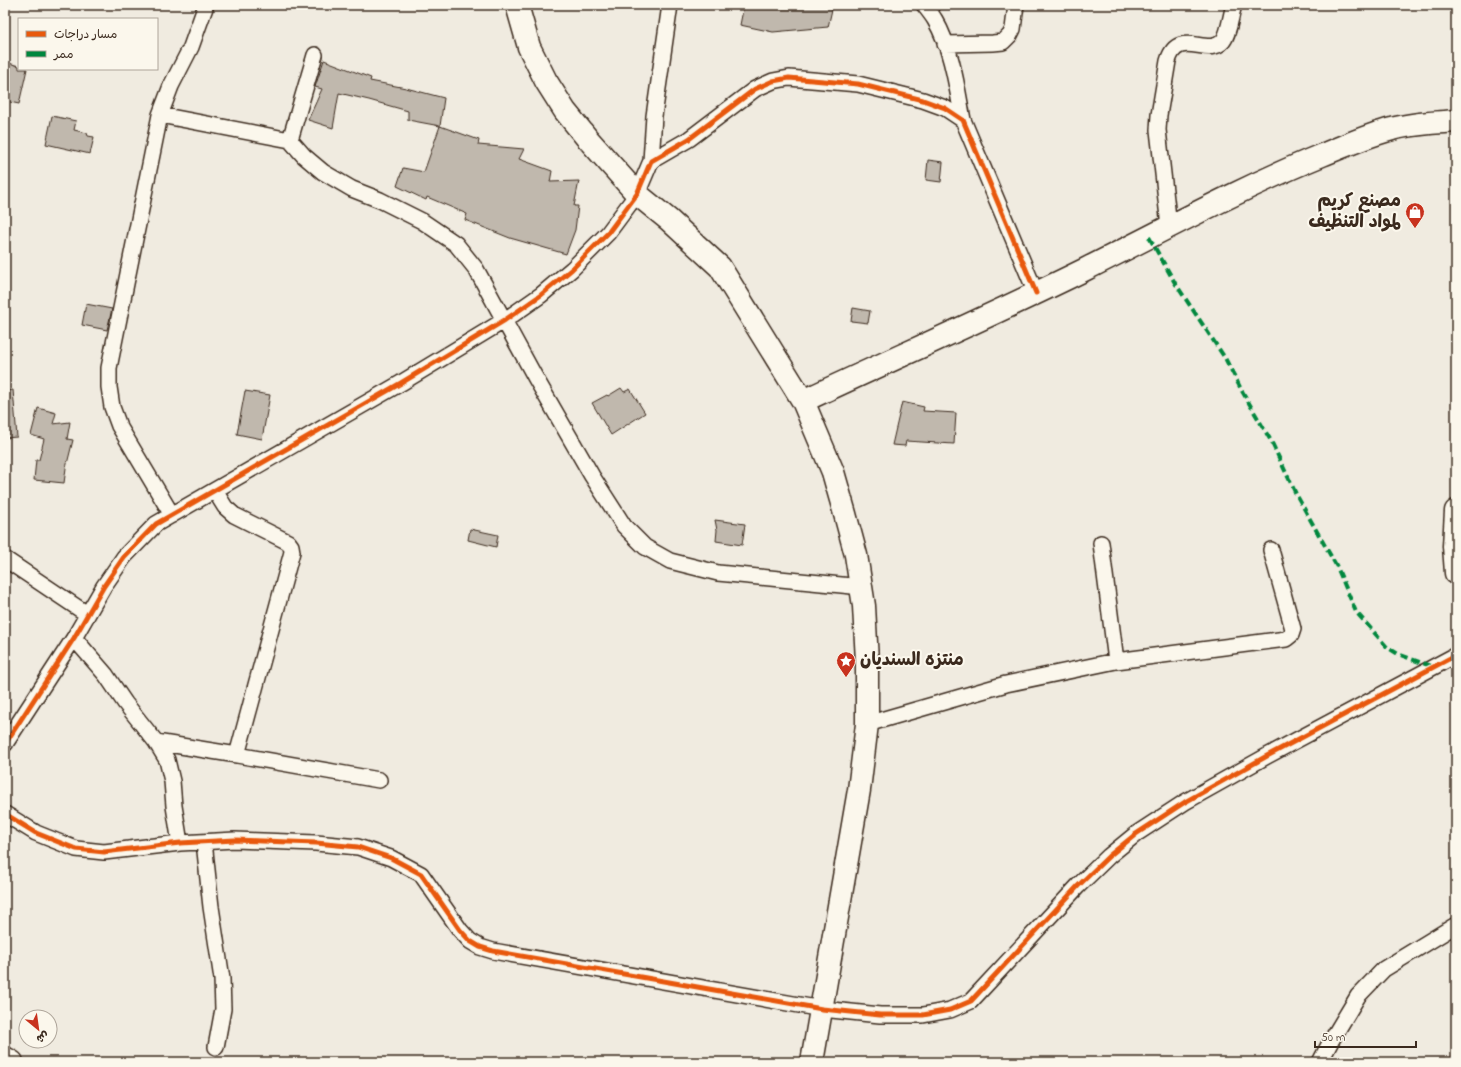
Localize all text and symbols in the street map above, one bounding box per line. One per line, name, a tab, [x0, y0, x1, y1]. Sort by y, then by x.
legend	[18, 18, 158, 70]
text: مسار دراجات	[54, 26, 117, 44]
text: ممر	[53, 46, 73, 64]
place label: مصنع كريم لمواد التنظيف	[1308, 189, 1401, 236]
shop icon: مصنع كريم لمواد التنظيف	[1404, 201, 1426, 229]
place label: منتزه السنديان	[860, 648, 964, 674]
place icon: منتزه السنديان	[835, 650, 857, 678]
north arrow	[18, 1009, 58, 1049]
scale bar	[1315, 1023, 1416, 1049]
text: ش	[33, 1027, 52, 1047]
text: 50 m	[1321, 1029, 1345, 1047]

